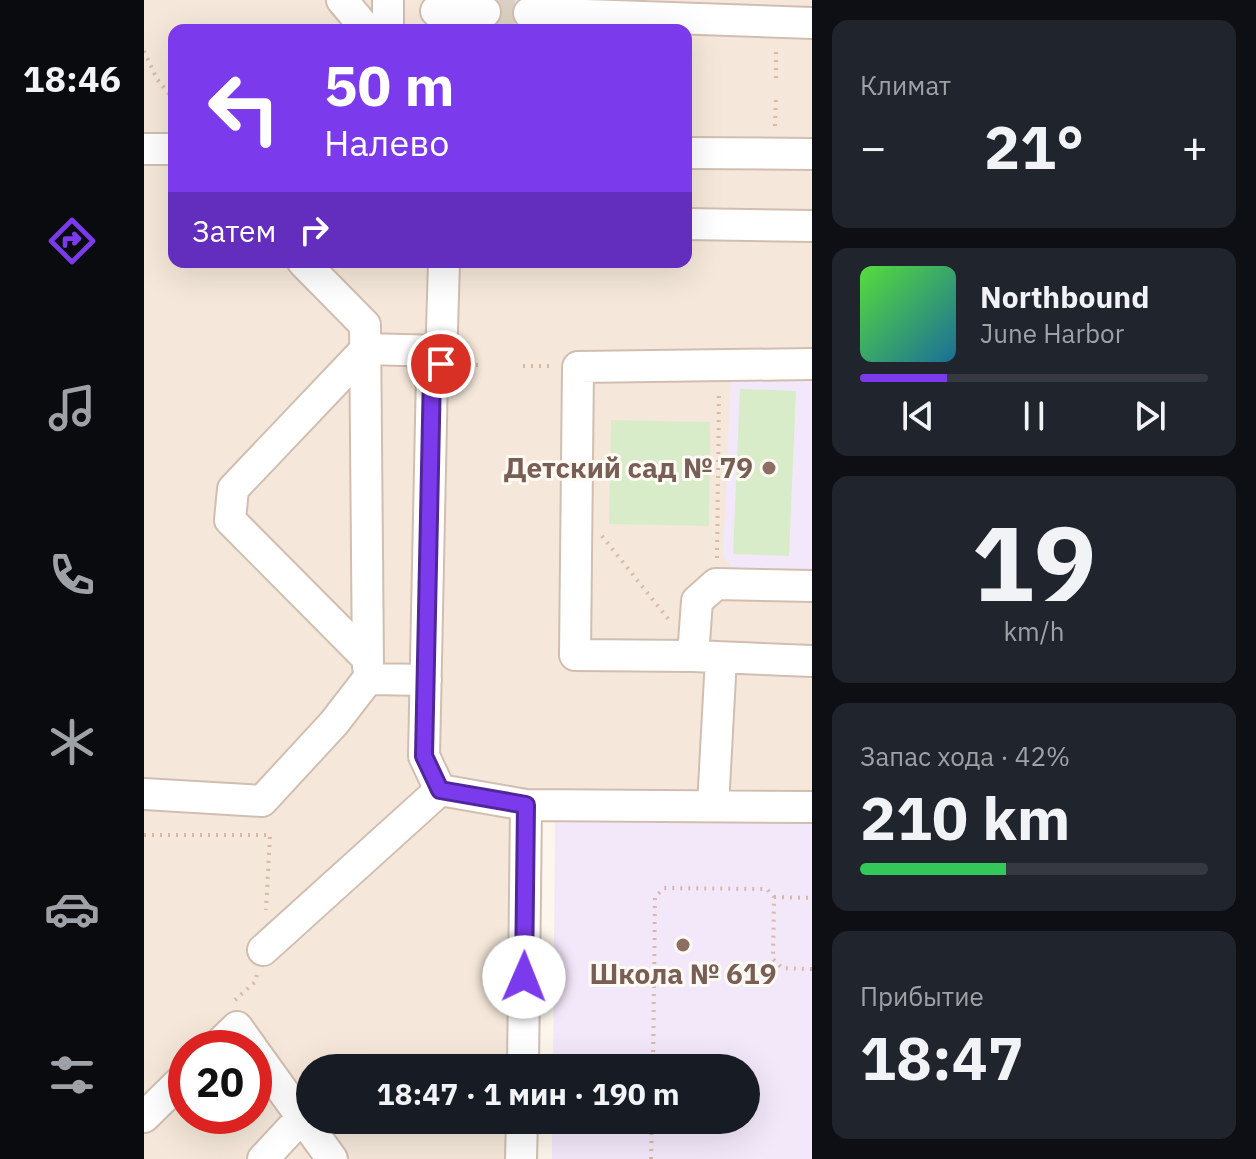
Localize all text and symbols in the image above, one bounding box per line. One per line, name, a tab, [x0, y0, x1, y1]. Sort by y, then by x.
text: 50 m	[324, 49, 454, 121]
text: 18:46	[23, 55, 121, 102]
icon: left	[192, 56, 296, 160]
text: Климат	[860, 68, 951, 102]
text: 21°	[984, 107, 1084, 186]
text: −	[860, 118, 886, 175]
text: +	[1182, 118, 1208, 175]
text: Налево	[324, 119, 449, 166]
icon: right	[292, 208, 336, 252]
text: Затем	[192, 211, 276, 250]
icon: directions	[44, 213, 100, 269]
text: Northbound	[980, 277, 1149, 316]
text: June Harbor	[980, 316, 1124, 350]
pin	[407, 330, 475, 398]
icon: arrive	[419, 342, 463, 386]
icon: music	[44, 380, 100, 436]
icon: previous	[896, 394, 940, 438]
icon: pause	[1012, 394, 1056, 438]
icon: next	[1128, 394, 1172, 438]
place label: Детский сад № 79	[504, 449, 753, 486]
marker: Детский сад № 79	[760, 459, 778, 477]
text: 19	[972, 494, 1096, 630]
icon: phone	[44, 547, 100, 603]
text: km/h	[1003, 614, 1065, 648]
icon: climate	[44, 714, 100, 770]
text: Запас хода · 42%	[860, 739, 1070, 773]
text: 210 km	[860, 778, 1070, 857]
icon: car	[44, 881, 100, 937]
position arrow	[482, 935, 566, 1019]
marker: Школа № 619	[674, 936, 692, 954]
place label: Школа № 619	[590, 955, 776, 992]
text: Прибытие	[860, 979, 984, 1013]
text: 18:47	[860, 1018, 1024, 1097]
speed limit sign: 20	[168, 1030, 272, 1134]
icon: filters	[44, 1047, 100, 1103]
text: 18:47 · 1 мин · 190 m	[376, 1074, 680, 1113]

